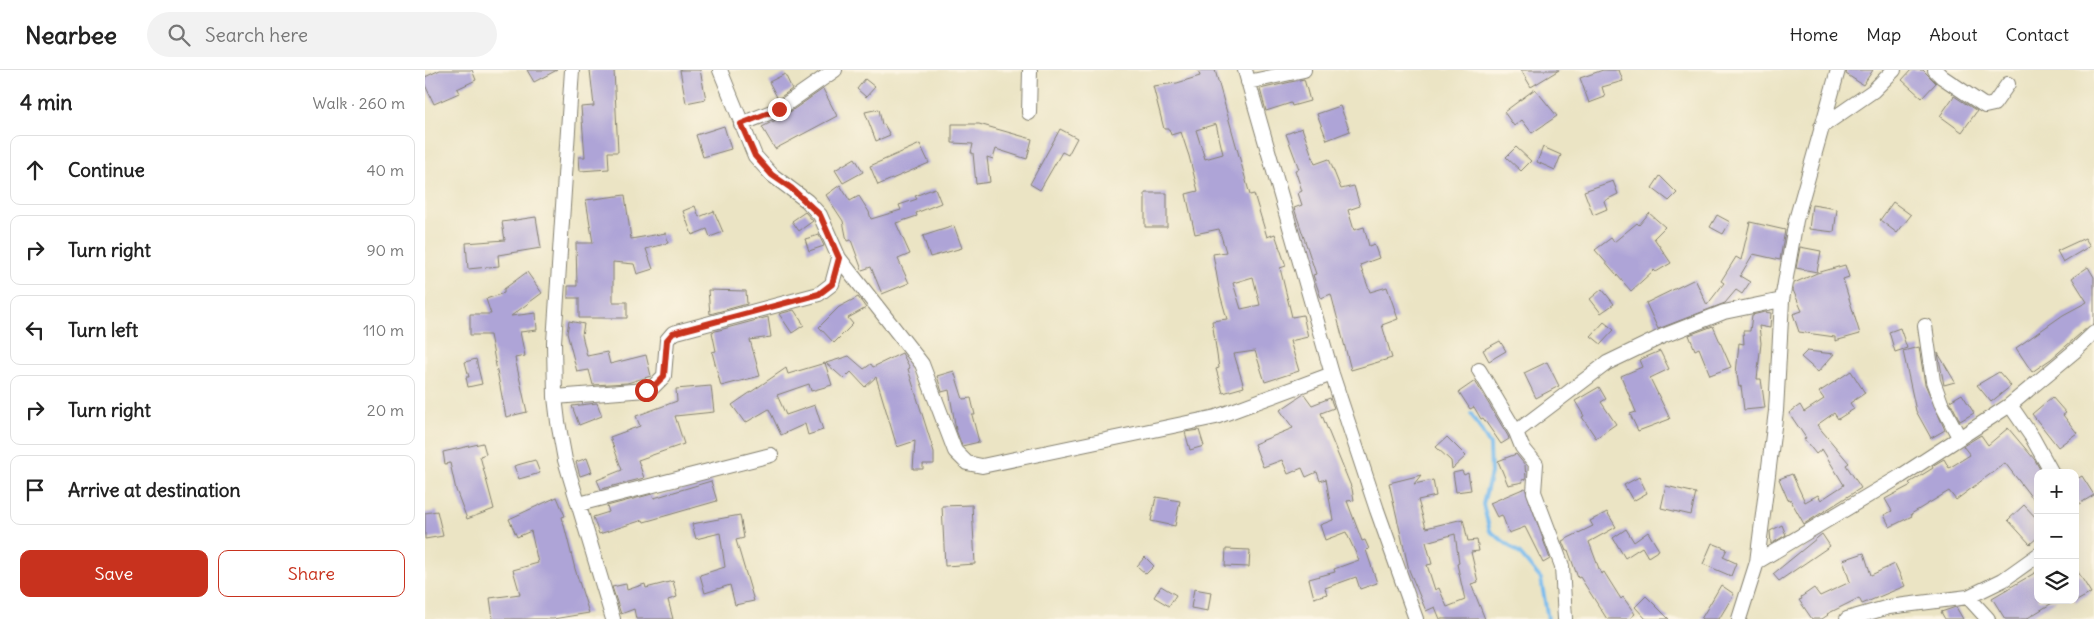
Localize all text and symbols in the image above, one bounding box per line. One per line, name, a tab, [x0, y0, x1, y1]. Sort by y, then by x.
search box	[147, 12, 497, 57]
text: Nearbee	[25, 20, 117, 50]
icon: search	[165, 21, 193, 49]
text: Search here	[205, 23, 308, 47]
text: Home	[1790, 23, 1838, 46]
text: Map	[1866, 23, 1901, 46]
text: About	[1929, 23, 1977, 46]
text: Contact	[2005, 23, 2069, 46]
text: 4 min	[20, 89, 72, 116]
text: Walk · 260 m	[313, 93, 405, 113]
route end	[768, 98, 791, 121]
icon: ahead	[21, 156, 49, 184]
text: Continue	[68, 158, 145, 182]
text: 40 m	[366, 160, 404, 180]
icon: right	[21, 236, 49, 264]
text: Turn right	[68, 238, 151, 262]
text: 90 m	[366, 240, 404, 260]
icon: left	[21, 316, 49, 344]
text: Turn left	[68, 318, 138, 342]
text: 110 m	[363, 320, 404, 340]
route start	[635, 379, 658, 402]
icon: right	[21, 396, 49, 424]
text: Turn right	[68, 398, 151, 422]
text: 20 m	[367, 400, 404, 420]
map controls	[2034, 469, 2079, 604]
button: +	[2034, 469, 2079, 514]
icon: arrive	[21, 476, 49, 504]
text: Arrive at destination	[68, 478, 241, 502]
button: −	[2034, 514, 2079, 559]
button: Save	[20, 550, 208, 597]
button: Share	[218, 550, 405, 597]
button: layers	[2034, 559, 2079, 604]

